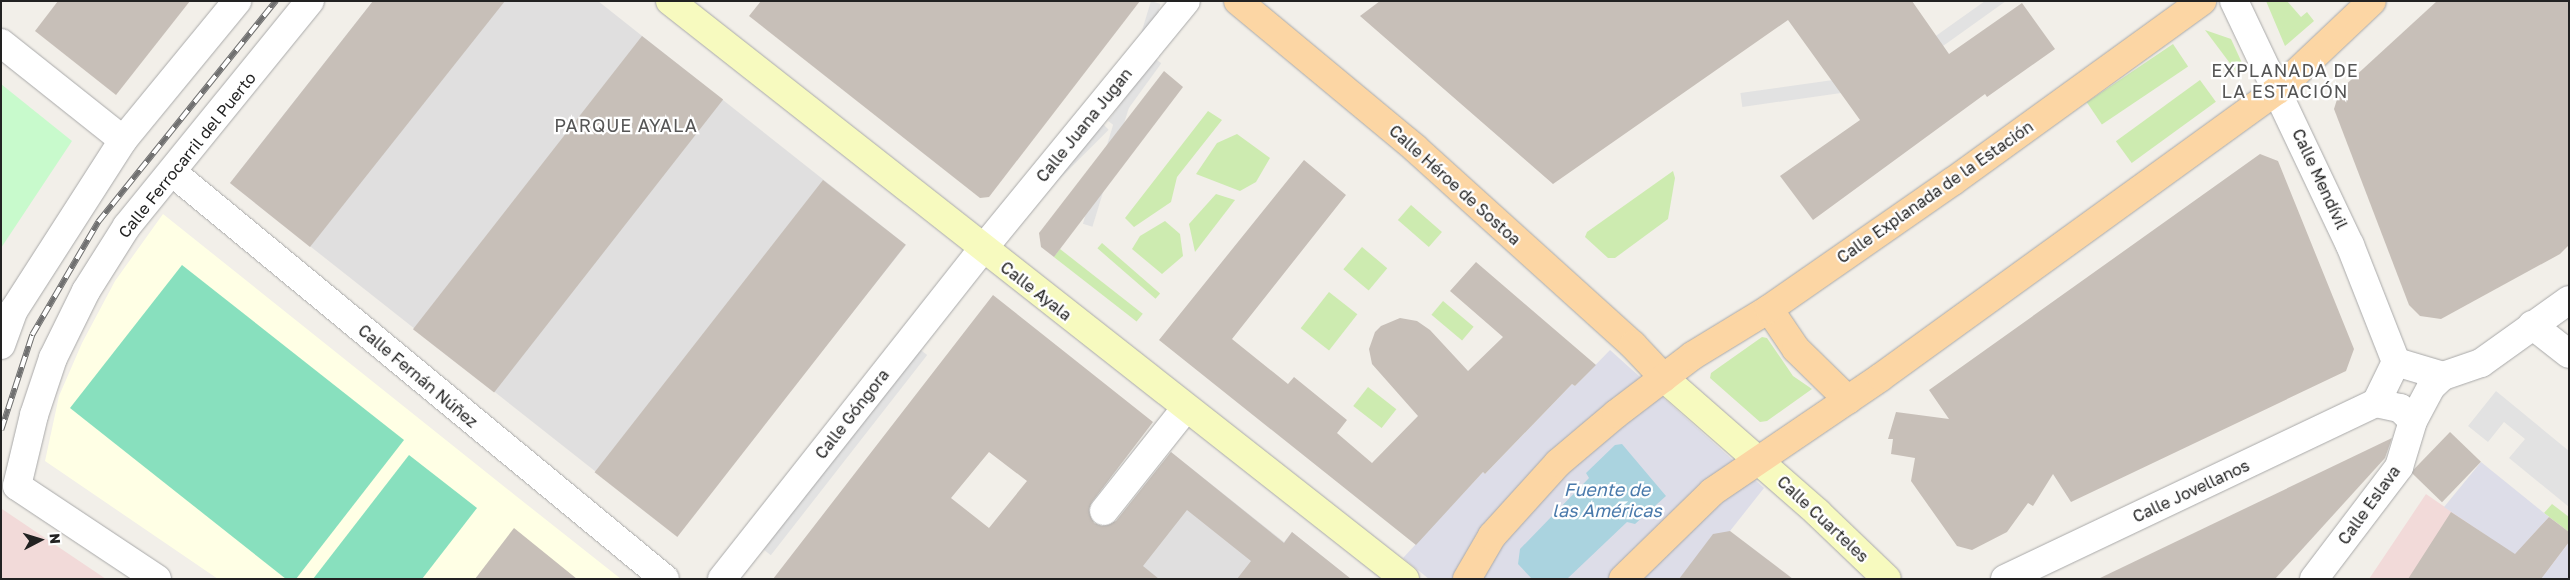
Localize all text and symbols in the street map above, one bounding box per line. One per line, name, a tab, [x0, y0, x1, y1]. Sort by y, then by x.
district label: EXPLANADA DE LA ESTACIÓN	[2210, 60, 2360, 102]
street label: Calle Juana Jugan	[1032, 64, 1136, 186]
street label: Calle Ferrocarril del Puerto	[114, 68, 260, 242]
district label: PARQUE AYALA	[553, 114, 699, 136]
street label: Calle Explanada de la Estación	[1833, 117, 2037, 267]
street label: Calle Héroe de Sostoa	[1385, 121, 1525, 249]
street label: Calle Mendívil	[2288, 126, 2352, 232]
street label: Calle Ayala	[997, 257, 1075, 325]
street label: Calle Fernán Núñez	[354, 320, 482, 432]
street label: Calle Góngora	[811, 365, 893, 463]
street label: Calle Jovellanos	[2130, 456, 2252, 526]
street label: Calle Eslava	[2334, 462, 2404, 548]
street label: Calle Cuarteles	[1773, 472, 1873, 566]
water label: Fuente de las Américas	[1552, 479, 1662, 522]
north arrow	[15, 515, 65, 565]
text: N	[47, 533, 64, 545]

